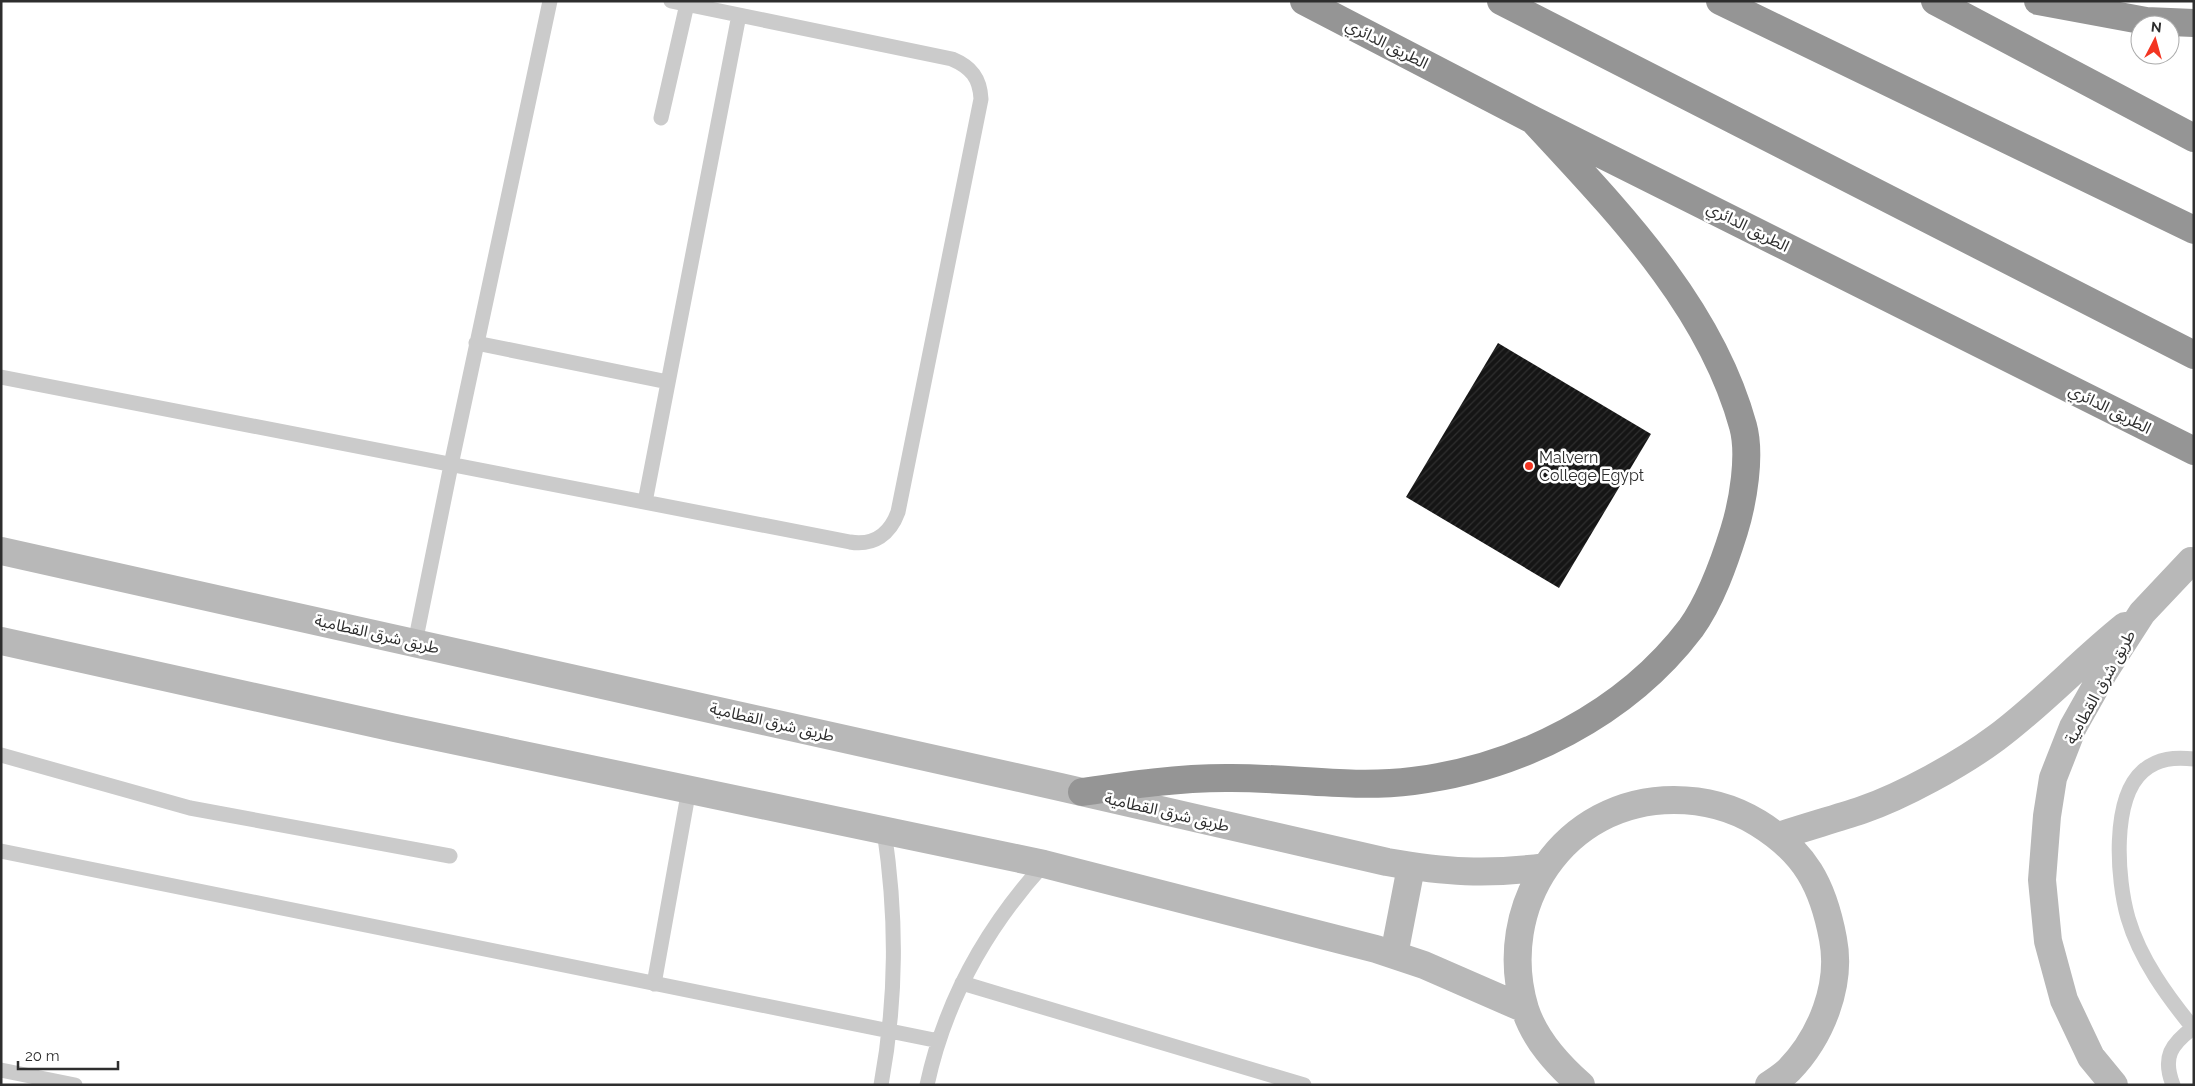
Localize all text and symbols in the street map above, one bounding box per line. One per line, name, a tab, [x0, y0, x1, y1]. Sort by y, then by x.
street label: الطريق الدائري	[1341, 15, 1431, 75]
north arrow	[2130, 15, 2180, 65]
text: N	[2150, 19, 2163, 36]
street label: الطريق الدائري	[1702, 198, 1792, 258]
street label: الطريق الدائري	[2064, 380, 2154, 440]
place label: Malvern College Egypt	[1539, 448, 1645, 485]
marker: Malvern College Egypt	[1523, 460, 1535, 472]
street label: طريق شرق القطامية	[313, 610, 441, 659]
street label: طريق شرق القطامية	[2061, 627, 2140, 748]
street label: طريق شرق القطامية	[708, 698, 836, 747]
street label: طريق شرق القطامية	[1103, 788, 1231, 837]
scale bar	[18, 1038, 118, 1070]
text: 20 m	[25, 1047, 60, 1065]

